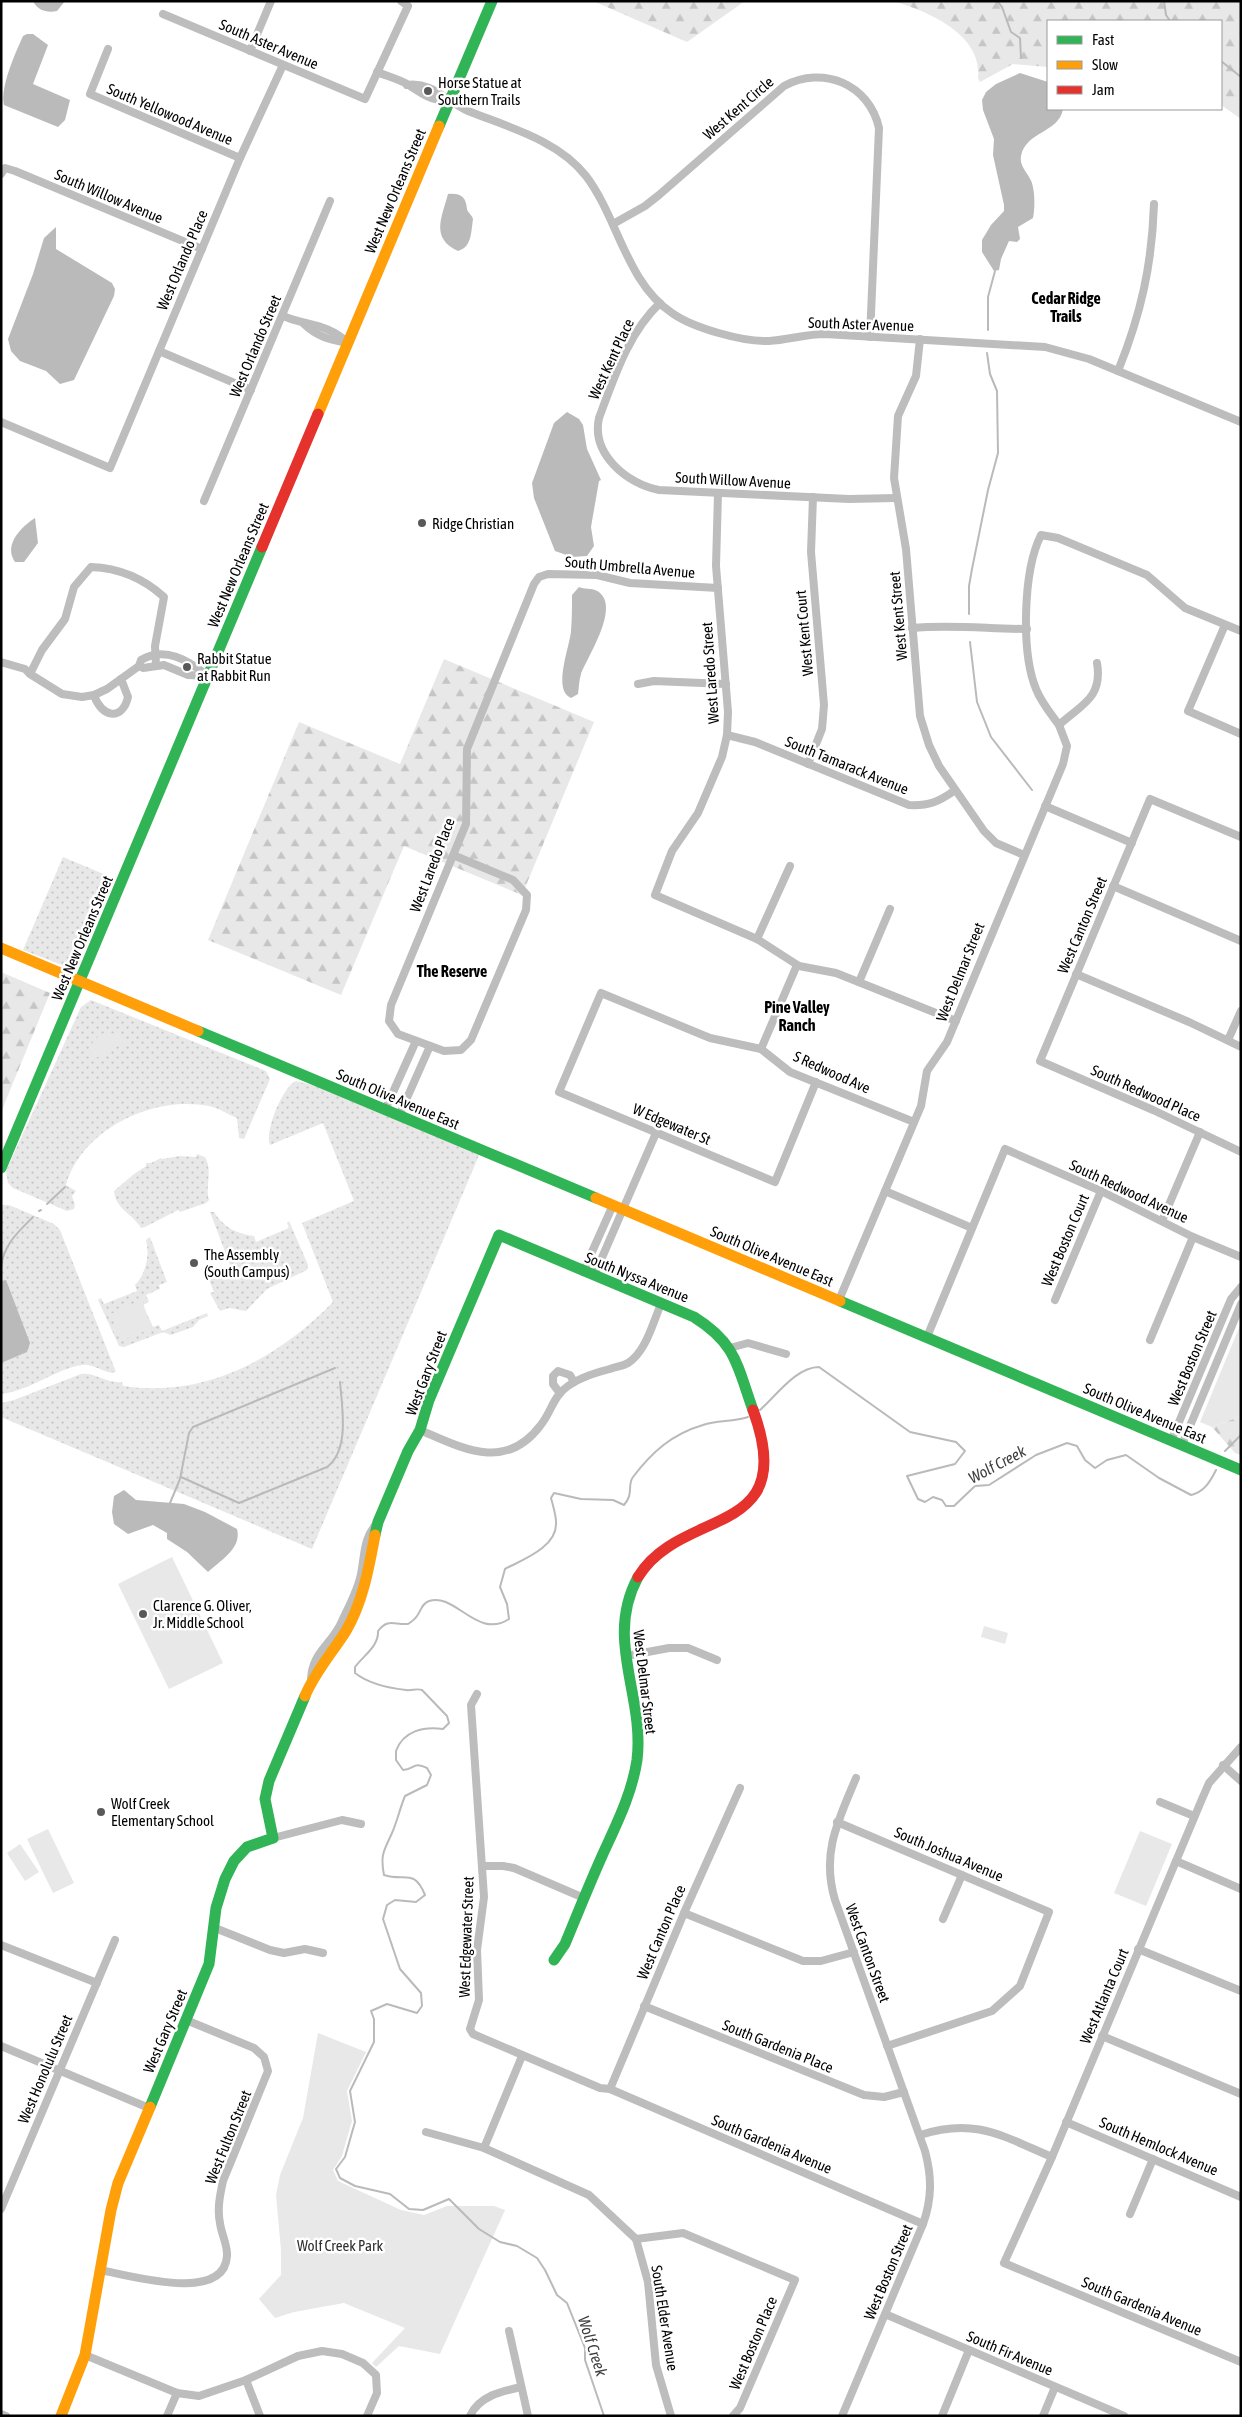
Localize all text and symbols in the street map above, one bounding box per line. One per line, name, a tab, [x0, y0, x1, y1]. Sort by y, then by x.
street label: South Aster Avenue	[217, 15, 321, 73]
legend	[1047, 20, 1222, 110]
text: Fast	[1092, 31, 1114, 48]
text: Slow	[1092, 56, 1118, 73]
street label: West Kent Circle	[700, 73, 777, 143]
place label: Horse Statue at Southern Trails	[438, 74, 522, 108]
street label: South Yellowood Avenue	[104, 80, 236, 148]
text: Jam	[1092, 81, 1115, 98]
marker: Horse Statue at Southern Trails	[422, 85, 434, 97]
street label: West New Orleans Street	[361, 126, 429, 256]
street label: South Willow Avenue	[52, 166, 166, 227]
street label: West Orlando Place	[153, 207, 211, 313]
district label: Cedar Ridge Trails	[1031, 289, 1101, 325]
street label: West Orlando Street	[226, 292, 284, 400]
street label: South Aster Avenue	[808, 314, 914, 334]
street label: West Kent Place	[585, 316, 637, 402]
street label: South Willow Avenue	[675, 468, 791, 492]
street label: West New Orleans Street	[204, 500, 272, 630]
place label: Ridge Christian	[432, 515, 514, 532]
marker: Ridge Christian	[416, 517, 428, 529]
street label: South Umbrella Avenue	[564, 553, 696, 581]
street label: West Kent Street	[886, 571, 910, 661]
street label: West Kent Court	[792, 589, 816, 677]
street label: West Laredo Street	[698, 622, 722, 724]
place label: Rabbit Statue at Rabbit Run	[197, 650, 272, 684]
marker: Rabbit Statue at Rabbit Run	[181, 661, 193, 673]
street label: South Tamarack Avenue	[783, 733, 911, 798]
street label: West Laredo Place	[406, 815, 458, 915]
street label: West New Orleans Street	[48, 873, 116, 1003]
street label: West Canton Street	[1054, 874, 1110, 976]
street label: West Delmar Street	[932, 920, 988, 1024]
district label: The Reserve	[417, 962, 487, 980]
district label: Pine Valley Ranch	[764, 998, 830, 1034]
street label: S Redwood Ave	[791, 1048, 873, 1097]
street label: South Redwood Place	[1088, 1061, 1204, 1125]
street label: South Olive Avenue East	[334, 1065, 462, 1133]
street label: W Edgewater St	[630, 1100, 714, 1148]
street label: South Redwood Avenue	[1067, 1156, 1191, 1226]
street label: West Boston Court	[1038, 1191, 1092, 1289]
street label: South Olive Avenue East	[708, 1222, 836, 1290]
place label: The Assembly (South Campus)	[204, 1246, 290, 1280]
street label: South Nyssa Avenue	[583, 1248, 692, 1306]
marker: The Assembly (South Campus)	[188, 1257, 200, 1269]
street label: West Boston Street	[1164, 1308, 1220, 1408]
street label: West Gary Street	[402, 1328, 450, 1418]
street label: South Olive Avenue East	[1081, 1379, 1209, 1447]
water label: Wolf Creek	[965, 1441, 1030, 1487]
place label: Clarence G. Oliver, Jr. Middle School	[153, 1597, 252, 1631]
marker: Clarence G. Oliver, Jr. Middle School	[137, 1608, 149, 1620]
street label: West Delmar Street	[630, 1629, 660, 1735]
place label: Wolf Creek Elementary School	[111, 1795, 214, 1829]
marker: Wolf Creek Elementary School	[95, 1806, 107, 1818]
street label: South Joshua Avenue	[892, 1823, 1006, 1885]
street label: West Edgewater Street	[455, 1876, 477, 1998]
street label: West Canton Place	[633, 1882, 689, 1982]
street label: West Canton Street	[842, 1902, 894, 2004]
street label: West Atlanta Court	[1076, 1946, 1132, 2046]
street label: West Gary Street	[140, 1987, 190, 2075]
street label: West Honolulu Street	[14, 2012, 76, 2126]
street label: South Gardenia Place	[720, 2016, 836, 2076]
street label: West Fulton Street	[201, 2088, 255, 2186]
street label: South Gardenia Avenue	[709, 2111, 835, 2177]
street label: South Hemlock Avenue	[1097, 2113, 1221, 2179]
street label: West Boston Street	[860, 2222, 916, 2322]
park label: Wolf Creek Park	[297, 2237, 383, 2254]
street label: South Elder Avenue	[648, 2264, 682, 2372]
street label: South Gardenia Avenue	[1079, 2273, 1205, 2339]
street label: West Boston Place	[726, 2294, 780, 2392]
water label: Wolf Creek	[575, 2314, 611, 2379]
street label: South Fir Avenue	[964, 2327, 1056, 2379]

